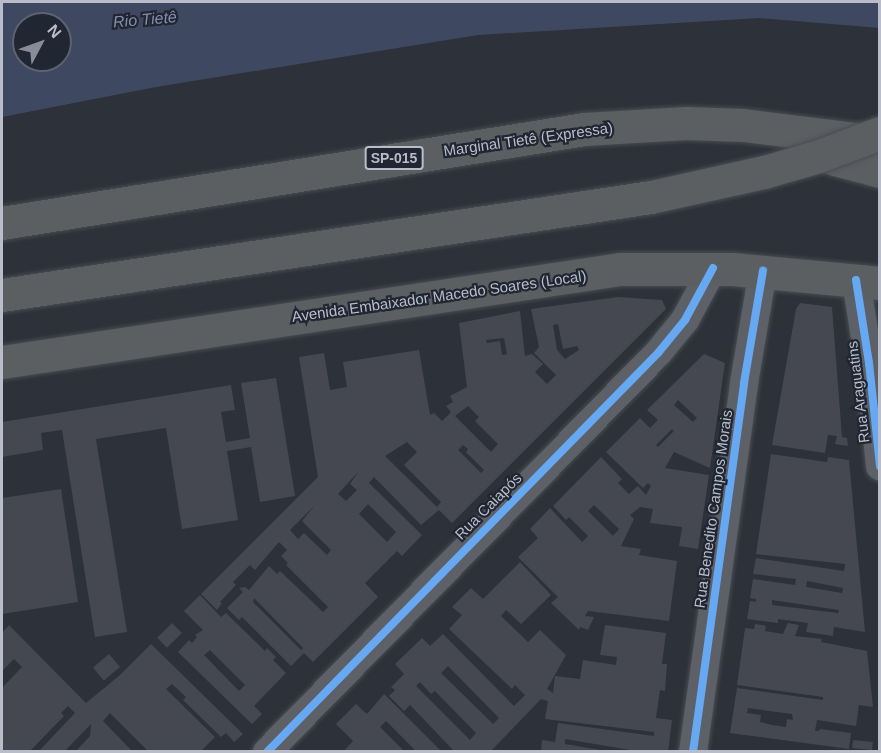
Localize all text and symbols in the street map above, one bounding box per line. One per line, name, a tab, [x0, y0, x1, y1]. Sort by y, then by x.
water label: Rio Tietê	[112, 8, 178, 32]
north arrow	[12, 12, 72, 72]
text: N	[44, 21, 65, 41]
street label: Marginal Tietê (Expressa)	[442, 118, 614, 160]
road number: SP-015	[364, 147, 424, 169]
street label: Avenida Embaixador Macedo Soares (Local)	[291, 266, 587, 326]
street label: Rua Araguatins	[843, 340, 873, 444]
street label: Rua Benedito Campos Morais	[690, 409, 736, 609]
street label: Rua Caiapós	[451, 469, 525, 543]

